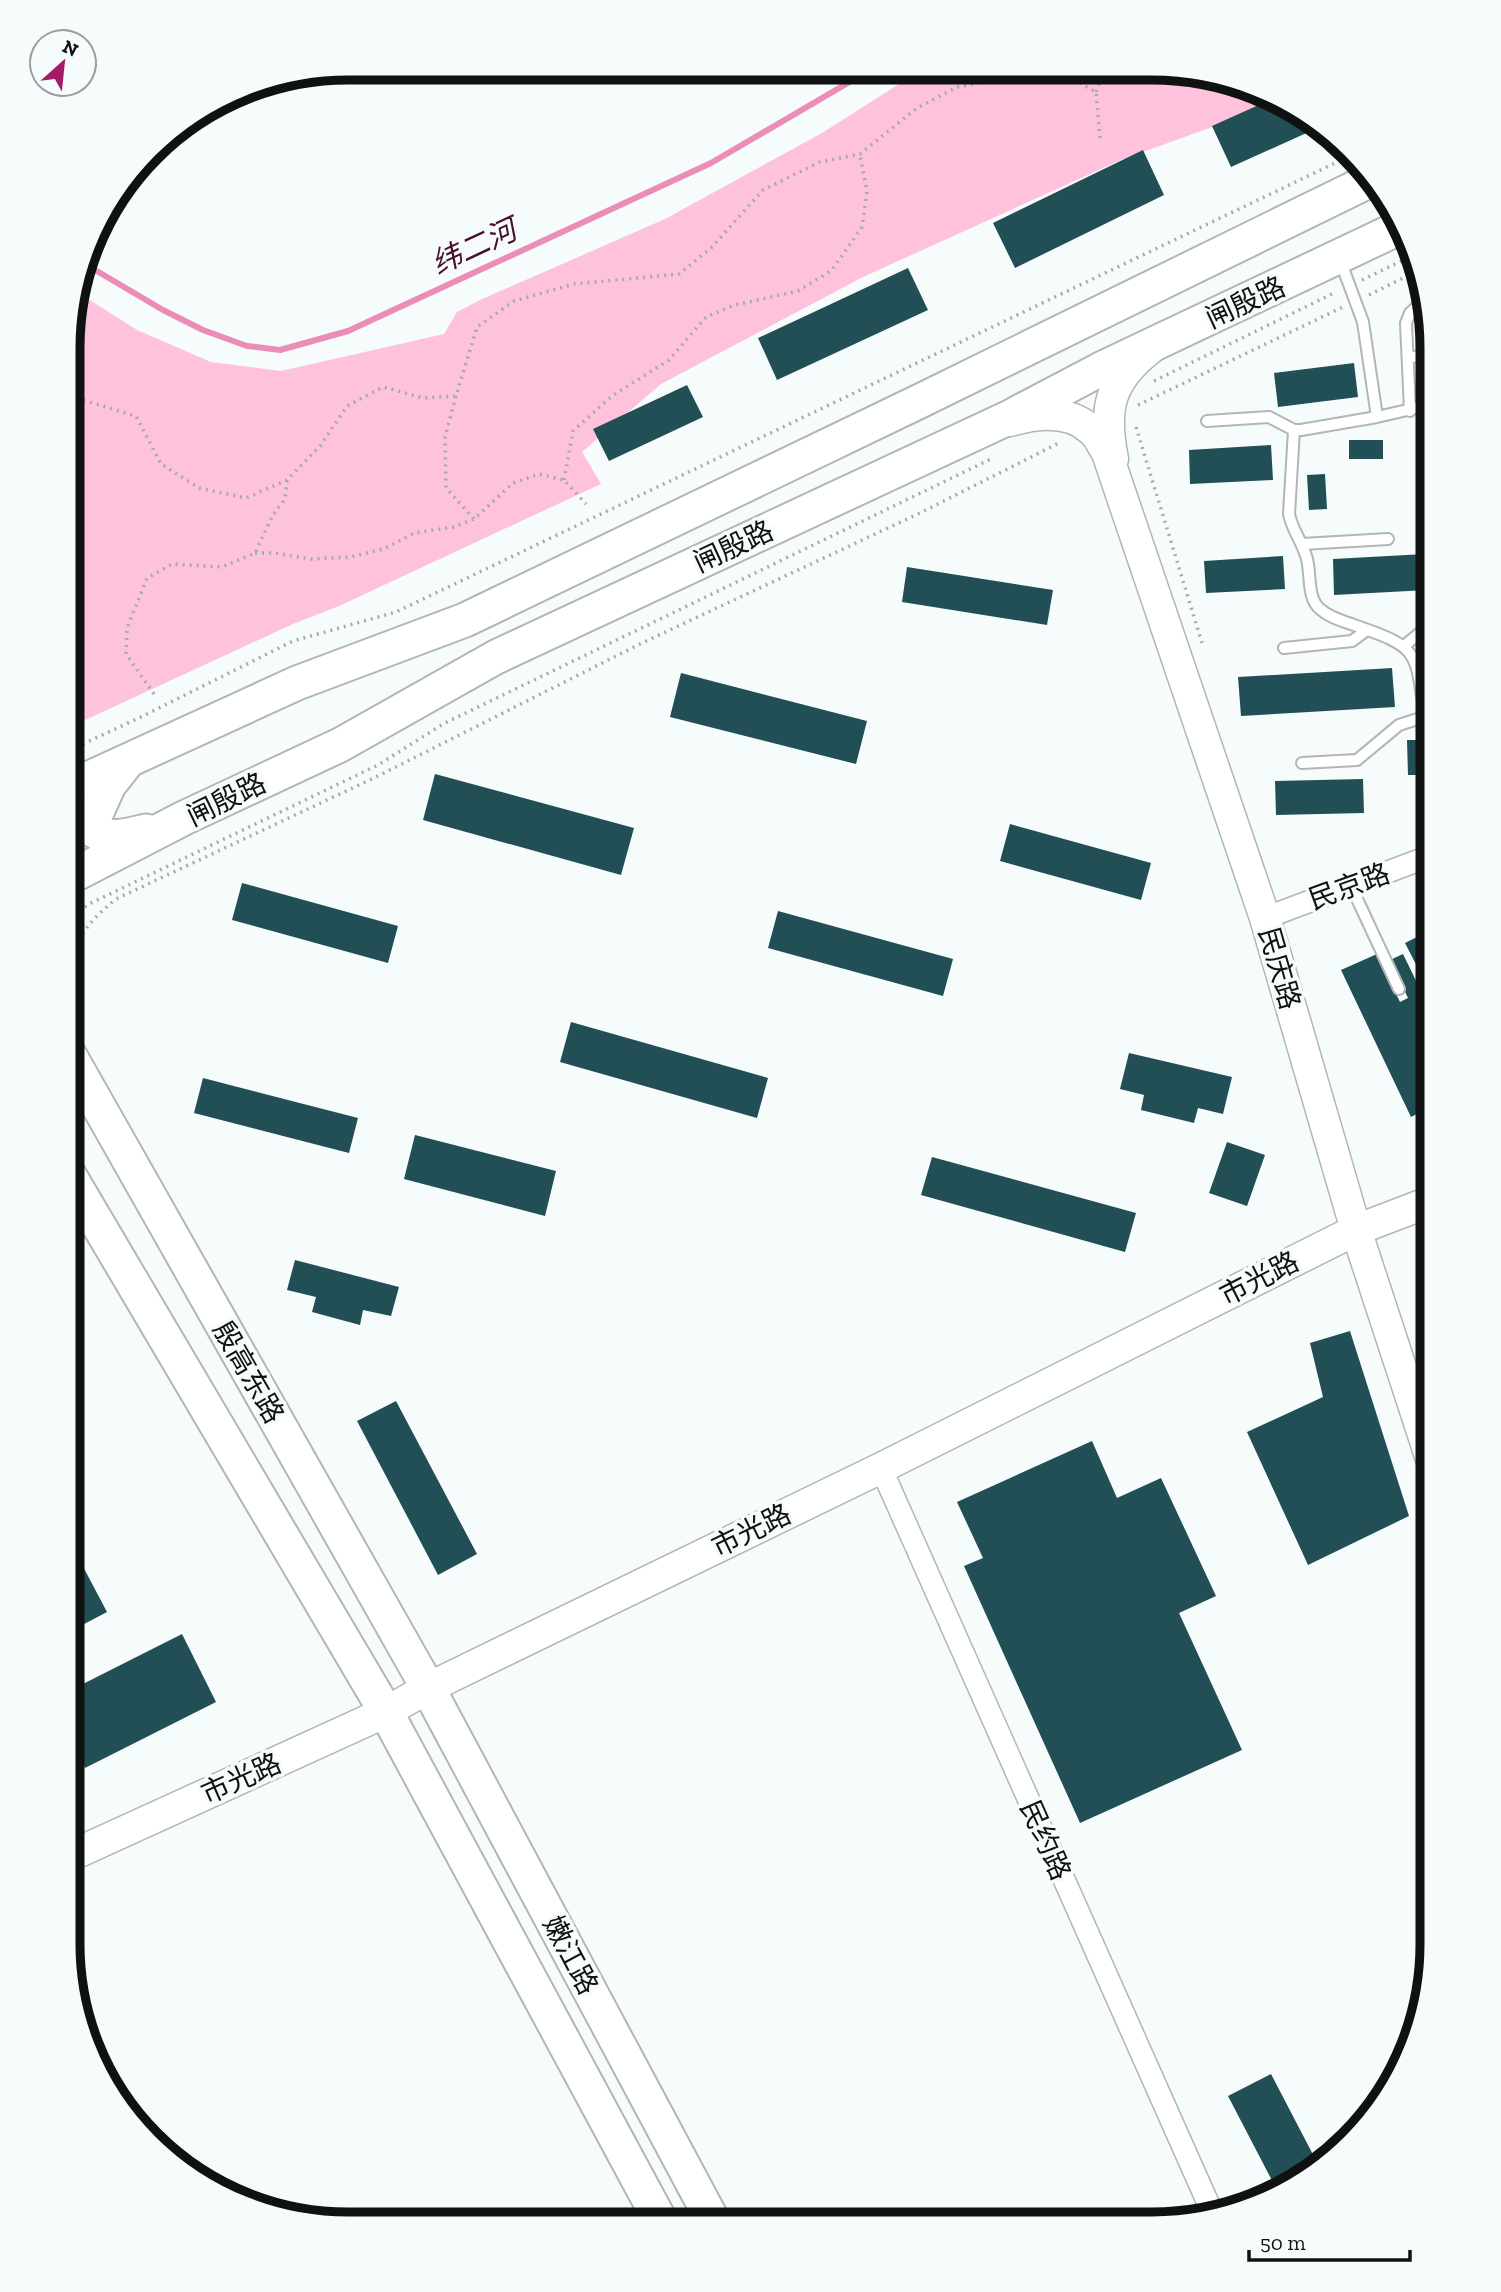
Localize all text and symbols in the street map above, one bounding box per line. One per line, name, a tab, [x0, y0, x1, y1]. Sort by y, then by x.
north arrow	[28, 28, 98, 98]
text: N	[59, 35, 82, 62]
water label: 纬二河	[426, 210, 527, 282]
street label: 闸殷路	[1200, 270, 1290, 335]
street label: 闸殷路	[688, 514, 778, 579]
street label: 闸殷路	[181, 766, 271, 833]
street label: 民京路	[1304, 857, 1394, 916]
street label: 民庆路	[1252, 923, 1307, 1013]
street label: 市光路	[1214, 1245, 1304, 1312]
street label: 殷高东路	[206, 1315, 291, 1429]
street label: 市光路	[706, 1497, 796, 1564]
street label: 市光路	[196, 1746, 286, 1811]
street label: 民约路	[1013, 1795, 1078, 1885]
street label: 嫩江路	[536, 1910, 605, 2000]
scale bar	[1249, 2218, 1410, 2262]
text: 50 m	[1260, 2230, 1306, 2255]

